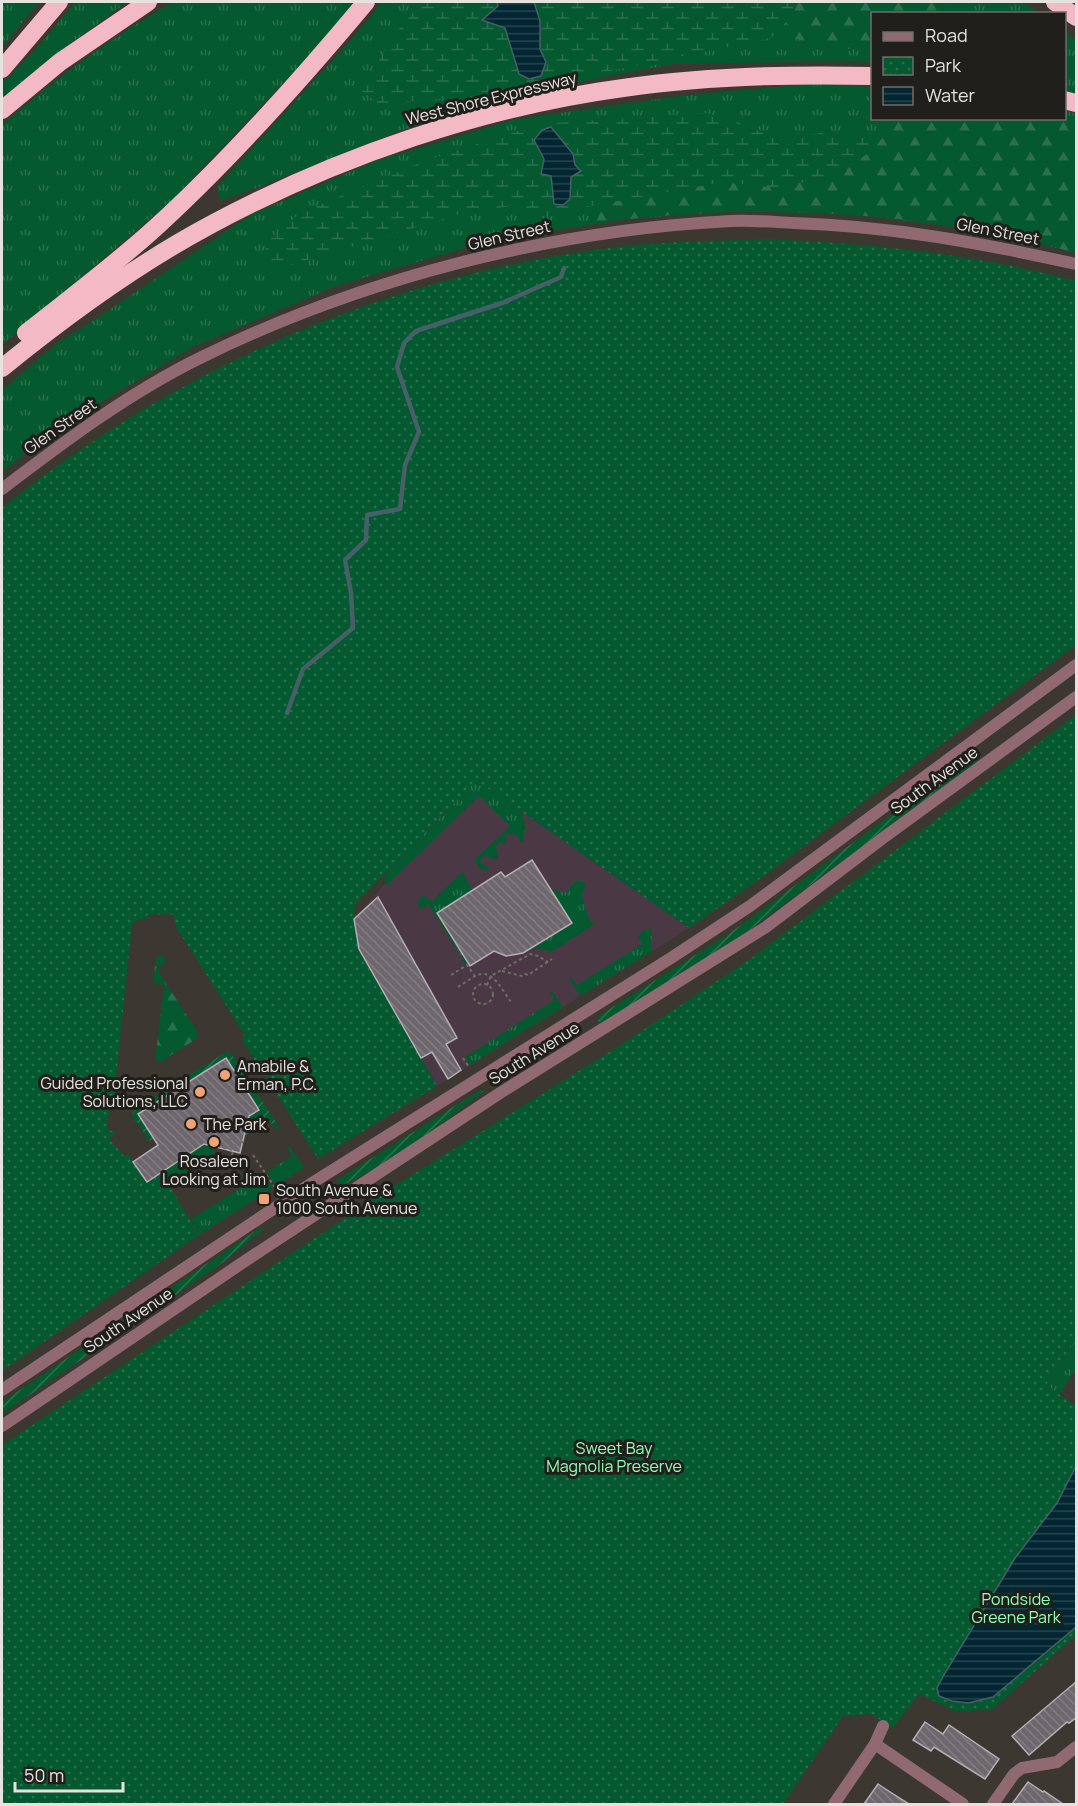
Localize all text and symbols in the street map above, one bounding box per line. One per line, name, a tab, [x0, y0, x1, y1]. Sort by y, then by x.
legend	[871, 12, 1066, 120]
text: Road	[925, 23, 968, 47]
text: Park	[925, 53, 962, 77]
street label: West Shore Expressway	[403, 66, 579, 130]
text: Water	[925, 83, 975, 107]
street label: Glen Street	[955, 212, 1041, 250]
street label: Glen Street	[466, 215, 552, 255]
street label: Glen Street	[19, 393, 101, 459]
street label: South Avenue	[886, 741, 982, 819]
street label: South Avenue	[485, 1016, 583, 1090]
place label: Amabile & Erman, P.C.	[237, 1055, 317, 1095]
marker: Amabile & Erman, P.C.	[218, 1068, 232, 1082]
place label: Guided Professional Solutions, LLC	[40, 1072, 188, 1112]
marker: Guided Professional Solutions, LLC	[193, 1085, 207, 1099]
place label: The Park	[203, 1113, 268, 1135]
marker: The Park	[184, 1117, 198, 1131]
marker: Rosaleen Looking at Jim	[207, 1135, 221, 1149]
place label: Rosaleen Looking at Jim	[162, 1150, 266, 1190]
place label: South Avenue & 1000 South Avenue	[276, 1179, 417, 1219]
marker: South Avenue & 1000 South Avenue	[257, 1192, 271, 1206]
street label: South Avenue	[79, 1282, 177, 1358]
park label: Sweet Bay Magnolia Preserve	[546, 1437, 682, 1477]
park label: Pondside Greene Park	[971, 1588, 1062, 1628]
scale bar	[15, 1755, 123, 1793]
text: 50 m	[24, 1763, 64, 1787]

